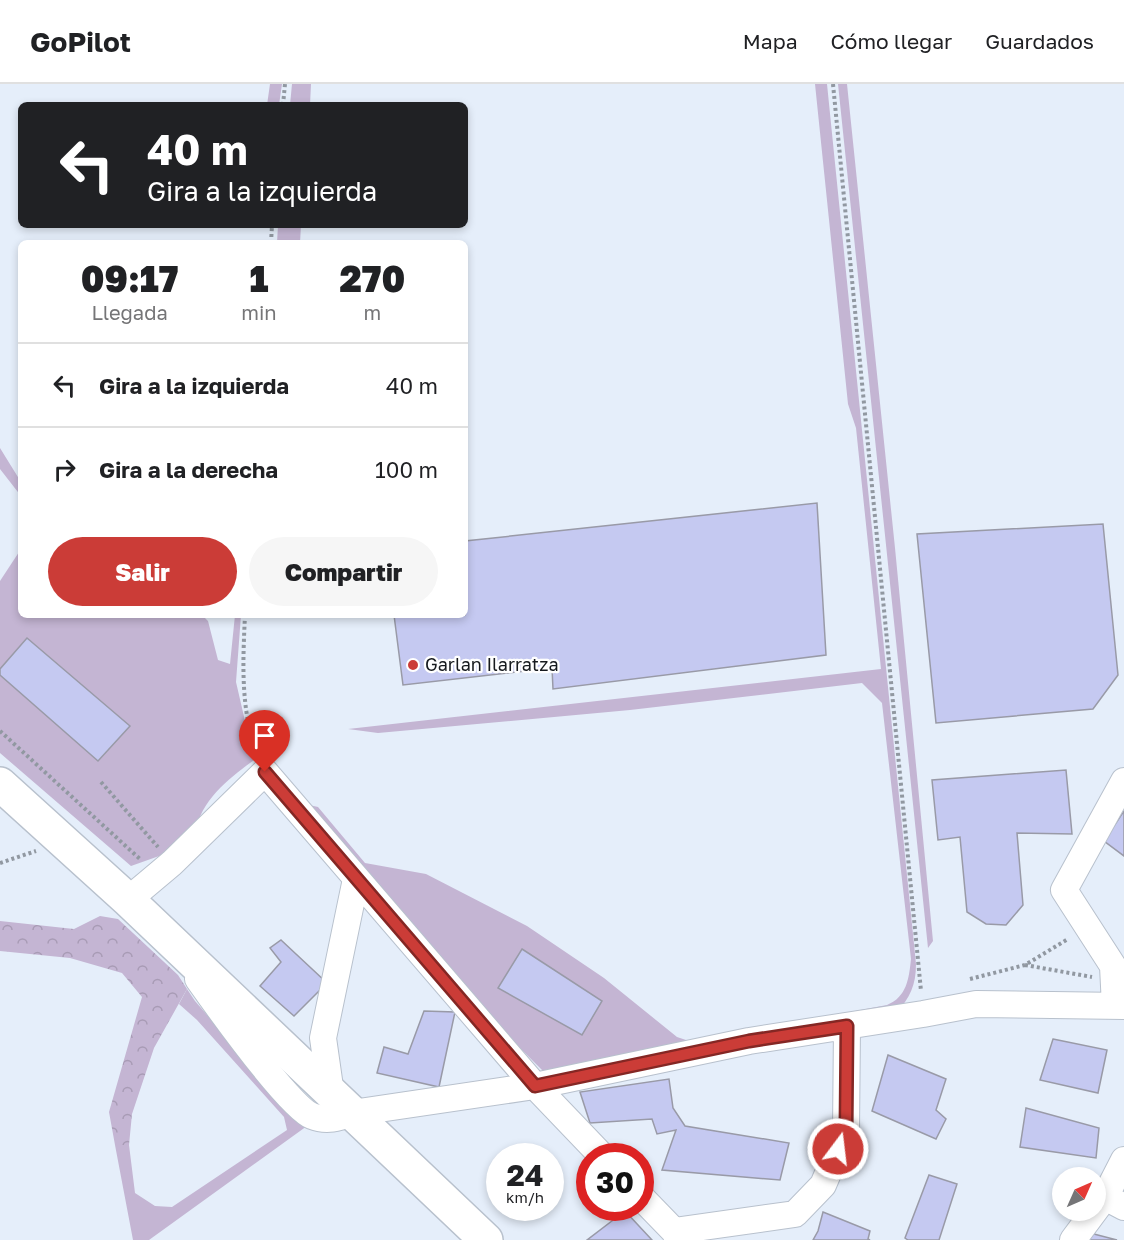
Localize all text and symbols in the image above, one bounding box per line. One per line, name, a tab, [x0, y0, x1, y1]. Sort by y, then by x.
text: GoPilot	[30, 25, 131, 58]
text: Mapa	[743, 28, 798, 54]
text: Cómo llegar	[831, 28, 952, 54]
text: Guardados	[985, 28, 1094, 54]
text: 40 m	[147, 124, 248, 174]
icon: left	[48, 126, 126, 204]
text: Gira a la izquierda	[147, 175, 377, 207]
text: 09:17	[81, 257, 179, 300]
text: 1	[249, 257, 268, 300]
text: 270	[339, 257, 405, 300]
text: Llegada	[92, 300, 168, 324]
text: min	[241, 300, 277, 324]
text: m	[363, 300, 381, 324]
icon: left	[48, 369, 81, 402]
text: Gira a la izquierda	[99, 372, 289, 399]
text: 40 m	[386, 372, 438, 399]
icon: right	[48, 453, 81, 486]
text: Gira a la derecha	[99, 456, 278, 483]
text: 100 m	[375, 456, 438, 483]
button: Salir	[48, 537, 237, 606]
button: Compartir	[249, 537, 438, 606]
place label: Garlan Ilarratza	[425, 653, 559, 675]
marker: Garlan Ilarratza	[406, 658, 420, 672]
pin	[239, 710, 290, 772]
icon: arrive	[248, 719, 281, 752]
position arrow	[806, 1117, 870, 1181]
speed limit sign: 30	[576, 1143, 654, 1221]
text: 24	[506, 1157, 544, 1193]
north arrow	[1052, 1167, 1106, 1221]
map controls	[1052, 1167, 1106, 1221]
text: km/h	[506, 1188, 544, 1206]

